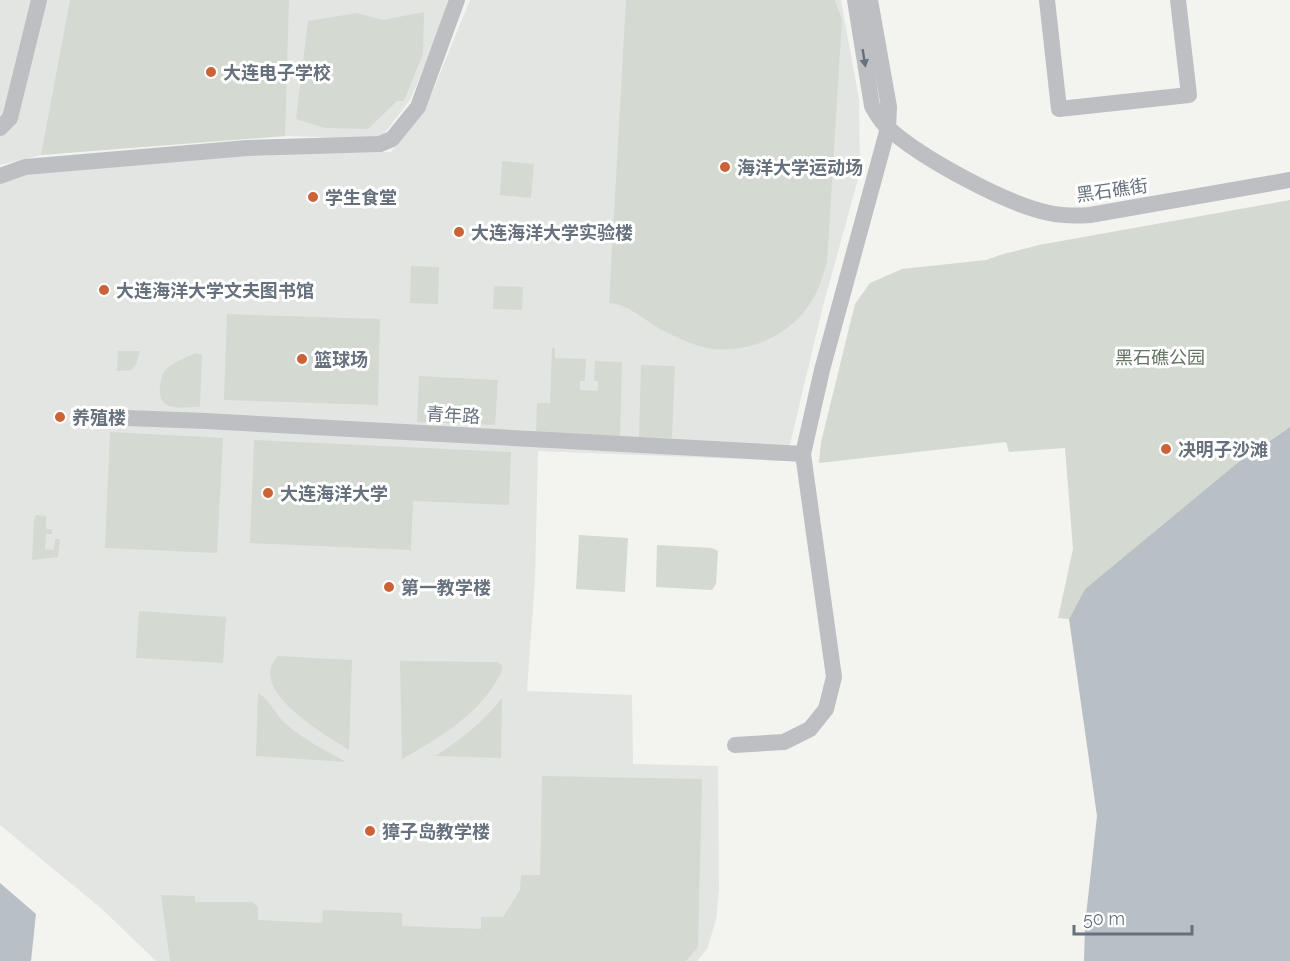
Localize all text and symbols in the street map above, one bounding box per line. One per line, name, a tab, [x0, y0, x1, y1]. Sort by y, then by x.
one-way arrow	[860, 48, 869, 67]
place label: 大连电子学校	[223, 62, 331, 83]
marker: 大连电子学校	[204, 65, 218, 79]
place label: 海洋大学运动场	[737, 157, 863, 178]
marker: 海洋大学运动场	[718, 160, 732, 174]
street label: 黑石礁街	[1075, 175, 1149, 205]
place label: 学生食堂	[325, 187, 397, 208]
marker: 学生食堂	[306, 190, 320, 204]
place label: 大连海洋大学实验楼	[471, 222, 633, 243]
marker: 大连海洋大学实验楼	[452, 225, 466, 239]
place label: 大连海洋大学文夫图书馆	[116, 280, 314, 301]
marker: 大连海洋大学文夫图书馆	[97, 283, 111, 297]
park label: 黑石礁公园	[1115, 347, 1205, 368]
place label: 篮球场	[314, 349, 368, 370]
marker: 篮球场	[295, 352, 309, 366]
street label: 青年路	[425, 403, 481, 427]
place label: 养殖楼	[72, 407, 126, 428]
marker: 养殖楼	[53, 410, 67, 424]
place label: 决明子沙滩	[1178, 439, 1268, 460]
marker: 决明子沙滩	[1159, 442, 1173, 456]
place label: 大连海洋大学	[280, 483, 388, 504]
marker: 大连海洋大学	[261, 486, 275, 500]
place label: 第一教学楼	[401, 577, 491, 598]
marker: 第一教学楼	[382, 580, 396, 594]
place label: 獐子岛教学楼	[382, 821, 490, 842]
marker: 獐子岛教学楼	[363, 824, 377, 838]
scale bar	[1074, 898, 1192, 936]
text: 50 m	[1083, 908, 1125, 929]

